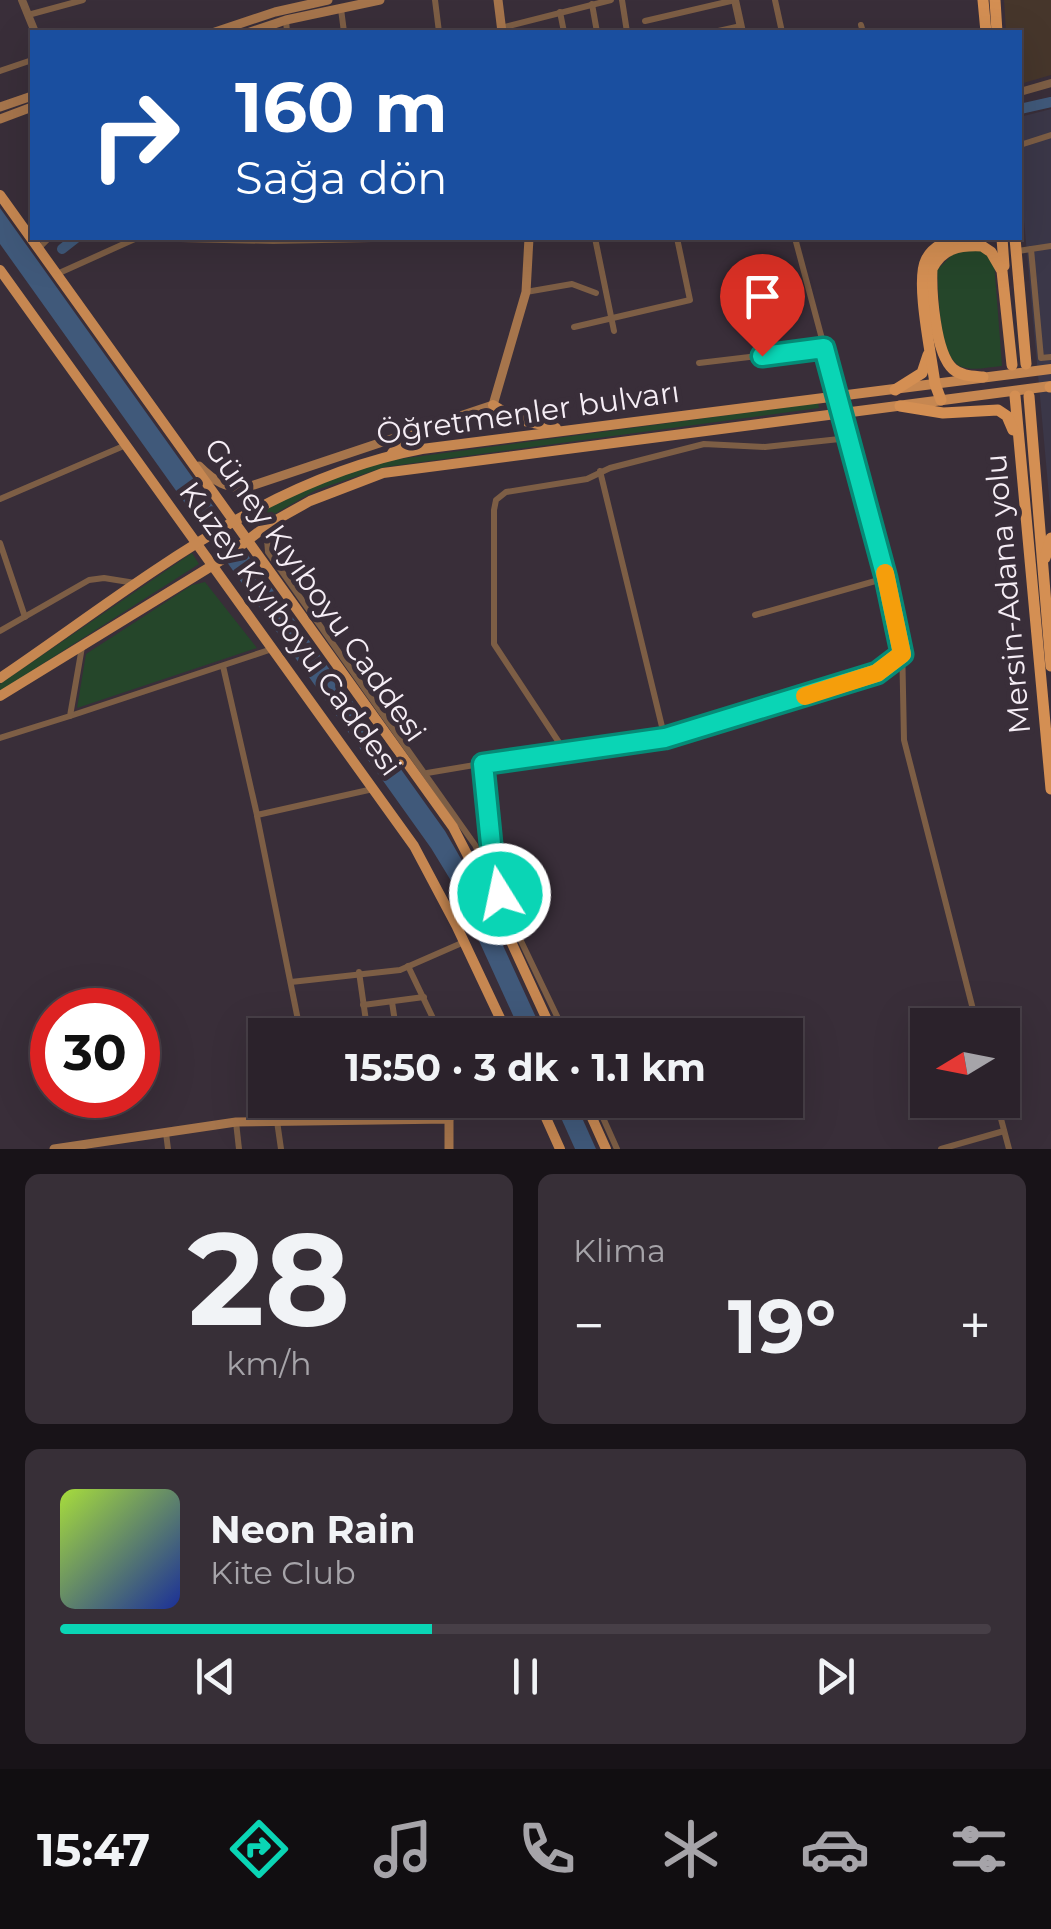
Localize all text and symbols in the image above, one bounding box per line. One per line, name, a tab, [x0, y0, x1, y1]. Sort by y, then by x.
text: 160 m	[235, 64, 448, 150]
icon: right	[70, 70, 200, 200]
text: Sağa dön	[235, 150, 448, 205]
pin	[720, 254, 805, 357]
icon: arrive	[735, 269, 790, 324]
street label: Öğretmenler bulvarı	[374, 373, 682, 452]
street label: Güney Kıyıboyu Caddesi	[196, 431, 434, 749]
street label: Mersin-Adana yolu	[977, 453, 1038, 736]
street label: Kuzey Kıyıboyu Caddesi	[171, 474, 410, 783]
position arrow	[448, 842, 552, 946]
speed limit sign: 30	[30, 988, 160, 1118]
north arrow	[910, 1008, 1020, 1118]
map controls	[910, 1008, 1020, 1118]
text: 15:50 · 3 dk · 1.1 km	[345, 1044, 706, 1091]
text: 28	[188, 1199, 350, 1358]
text: Klima	[573, 1231, 666, 1270]
text: 19°	[728, 1280, 836, 1372]
text: −	[573, 1292, 605, 1359]
text: +	[959, 1292, 991, 1359]
text: km/h	[226, 1344, 312, 1383]
text: Neon Rain	[210, 1506, 415, 1553]
text: Kite Club	[210, 1553, 356, 1592]
icon: previous	[188, 1649, 243, 1704]
icon: pause	[498, 1649, 553, 1704]
icon: next	[808, 1649, 863, 1704]
icon: directions	[224, 1814, 294, 1884]
icon: music	[368, 1814, 438, 1884]
icon: phone	[512, 1814, 582, 1884]
icon: climate	[656, 1814, 726, 1884]
icon: car	[800, 1814, 870, 1884]
icon: filters	[944, 1814, 1014, 1884]
text: 15:47	[37, 1822, 150, 1877]

